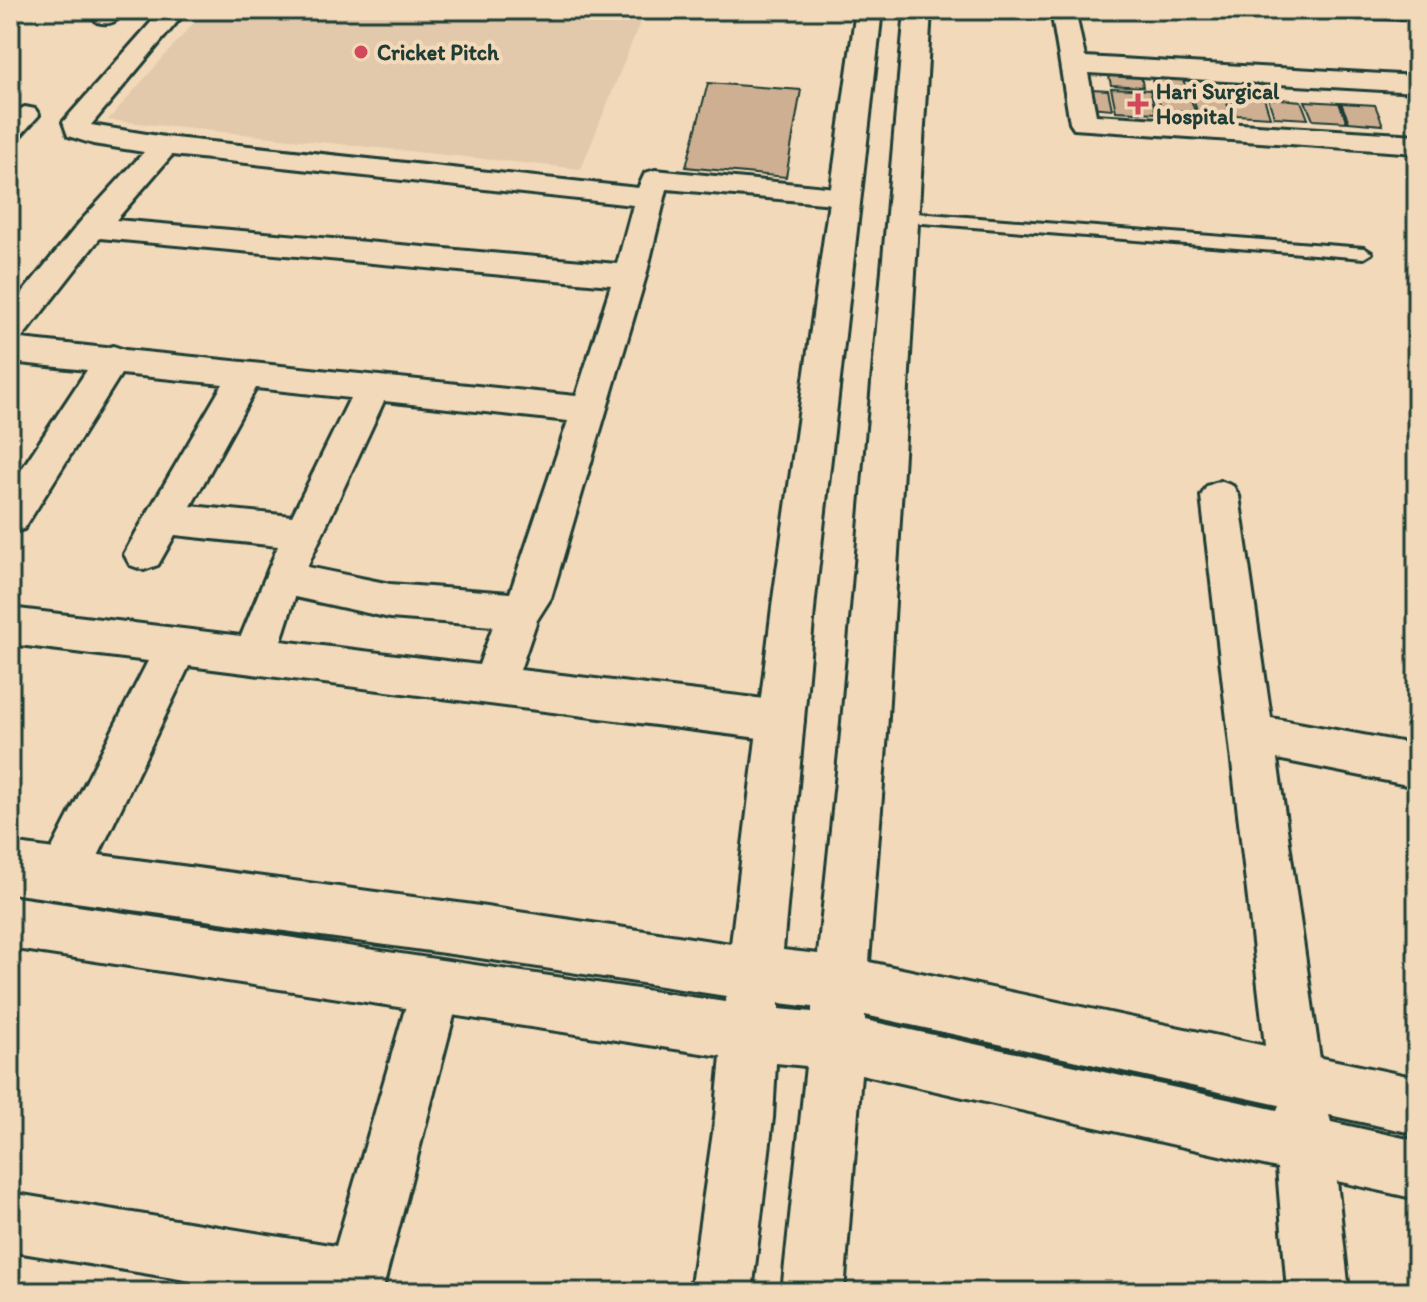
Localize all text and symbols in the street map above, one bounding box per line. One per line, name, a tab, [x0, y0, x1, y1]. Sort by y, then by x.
place label: Cricket Pitch	[377, 39, 500, 66]
marker: Cricket Pitch	[352, 43, 370, 61]
place label: Hari Surgical Hospital	[1156, 78, 1280, 130]
marker: Hari Surgical Hospital	[1127, 93, 1149, 115]

